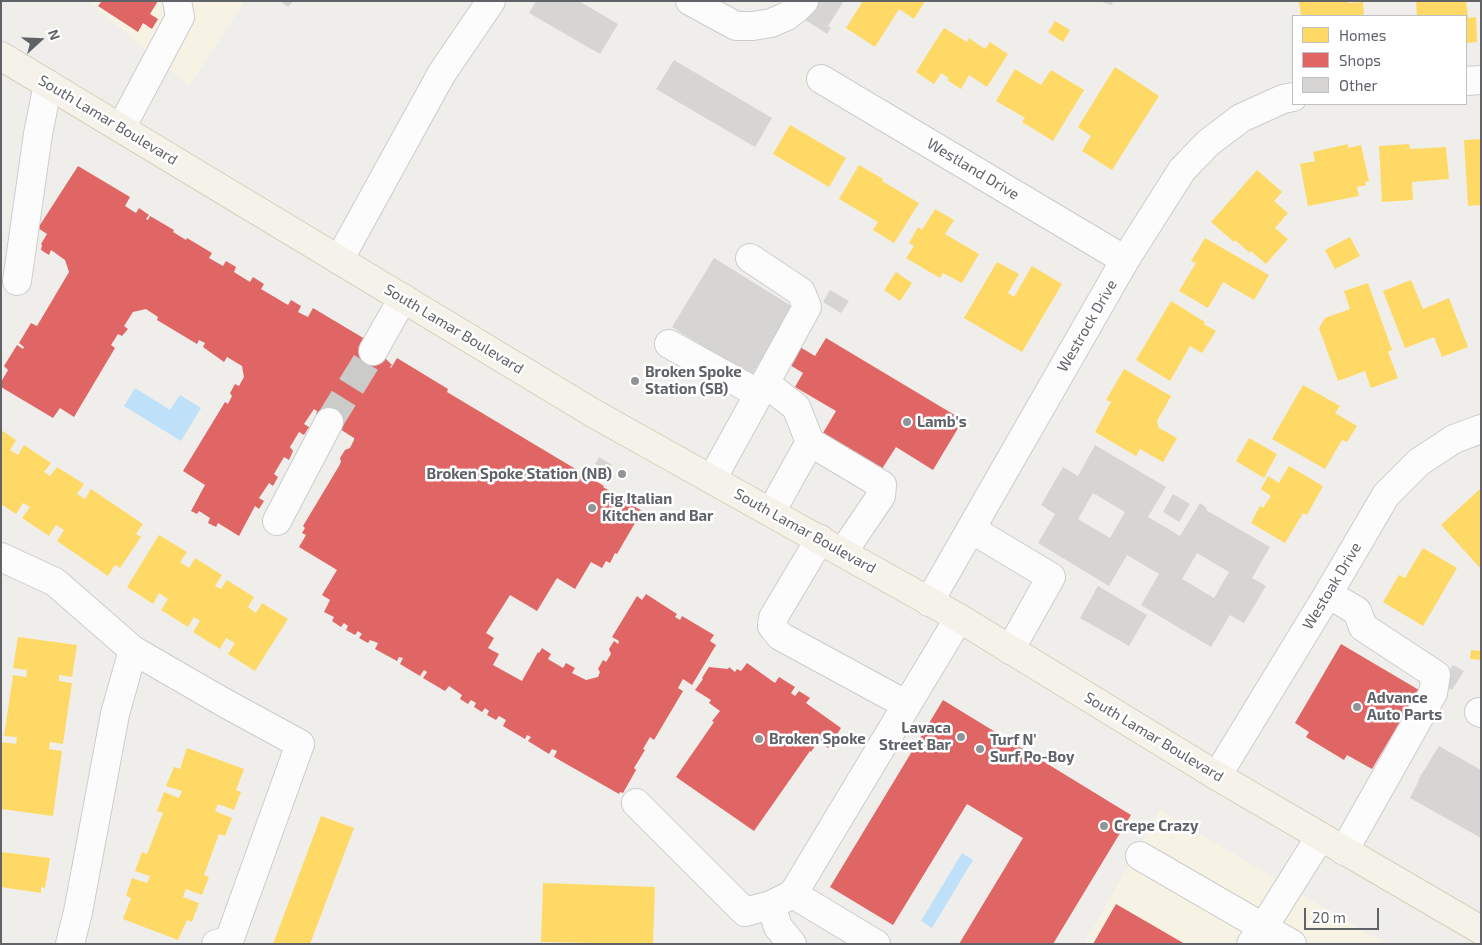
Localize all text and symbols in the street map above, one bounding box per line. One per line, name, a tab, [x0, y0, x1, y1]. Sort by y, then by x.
north arrow	[15, 15, 65, 65]
legend	[1292, 15, 1467, 105]
text: Homes	[1339, 26, 1386, 44]
text: N	[45, 27, 64, 42]
text: Shops	[1339, 51, 1381, 69]
street label: South Lamar Boulevard	[35, 71, 181, 169]
text: Other	[1339, 76, 1378, 94]
street label: Westland Drive	[924, 134, 1022, 204]
street label: Westrock Drive	[1053, 277, 1121, 375]
street label: South Lamar Boulevard	[381, 280, 527, 378]
place label: Broken Spoke Station (SB)	[645, 363, 742, 398]
marker: Broken Spoke Station (SB)	[629, 375, 641, 387]
place label: Lamb's	[917, 413, 967, 431]
marker: Lamb's	[901, 416, 913, 428]
place label: Broken Spoke Station (NB)	[427, 465, 612, 483]
marker: Broken Spoke Station (NB)	[616, 468, 628, 480]
street label: South Lamar Boulevard	[731, 485, 879, 577]
place label: Fig Italian Kitchen and Bar	[602, 490, 713, 525]
marker: Fig Italian Kitchen and Bar	[586, 502, 598, 514]
street label: Westoak Drive	[1299, 539, 1365, 633]
street label: South Lamar Boulevard	[1081, 688, 1227, 786]
place label: Advance Auto Parts	[1367, 689, 1442, 724]
marker: Advance Auto Parts	[1351, 701, 1363, 713]
place label: Lavaca Street Bar	[879, 719, 951, 754]
place label: Broken Spoke	[769, 730, 866, 748]
marker: Lavaca Street Bar	[955, 731, 967, 743]
place label: Turf N' Surf Po-Boy	[990, 731, 1074, 766]
marker: Broken Spoke	[753, 733, 765, 745]
marker: Turf N' Surf Po-Boy	[974, 743, 986, 755]
place label: Crepe Crazy	[1114, 817, 1198, 835]
marker: Crepe Crazy	[1098, 820, 1110, 832]
scale bar	[1307, 898, 1382, 930]
text: 20 m	[1312, 908, 1346, 926]

